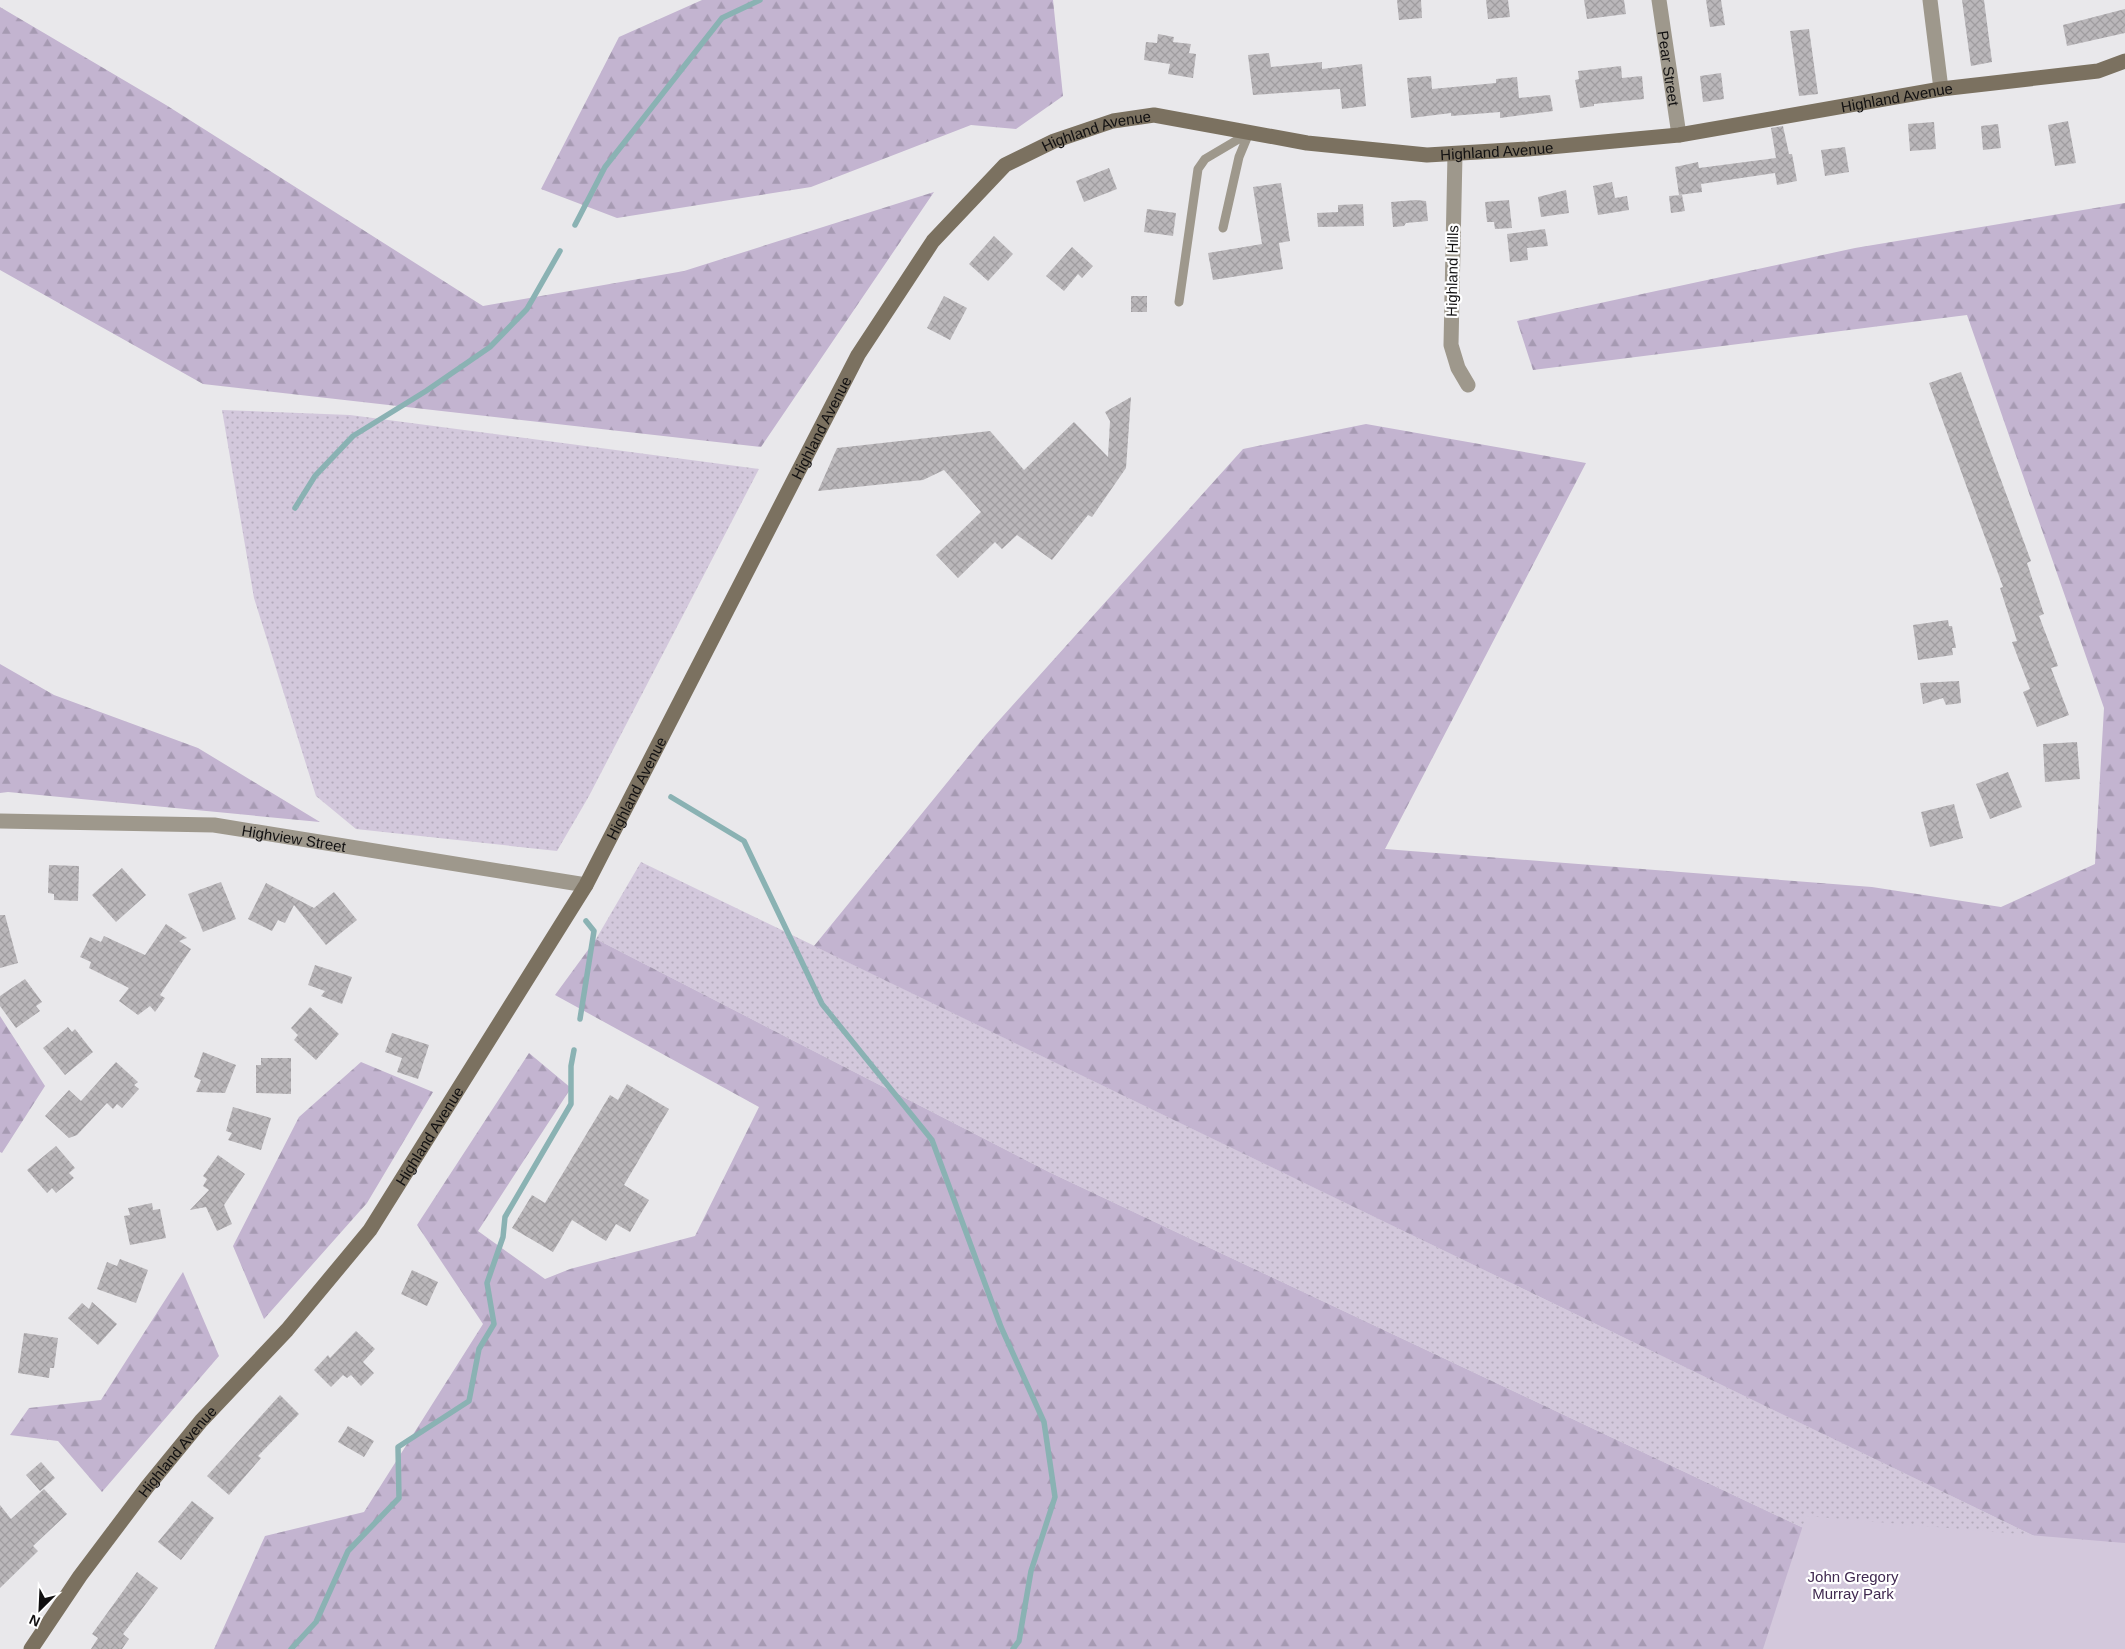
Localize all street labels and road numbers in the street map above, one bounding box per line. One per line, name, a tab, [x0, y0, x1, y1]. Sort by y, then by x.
street label: Pear Street	[1655, 29, 1683, 108]
street label: Highland Avenue	[1840, 79, 1954, 115]
street label: Highland Avenue	[1039, 107, 1152, 154]
street label: Highland Avenue	[1440, 138, 1554, 163]
street label: Highland Hills	[1443, 225, 1461, 317]
street label: Highland Avenue	[787, 373, 854, 482]
street label: Highland Avenue	[602, 734, 669, 842]
street label: Highview Street	[241, 821, 348, 855]
street label: Highland Avenue	[392, 1083, 466, 1188]
street label: Highland Avenue	[134, 1402, 220, 1500]

